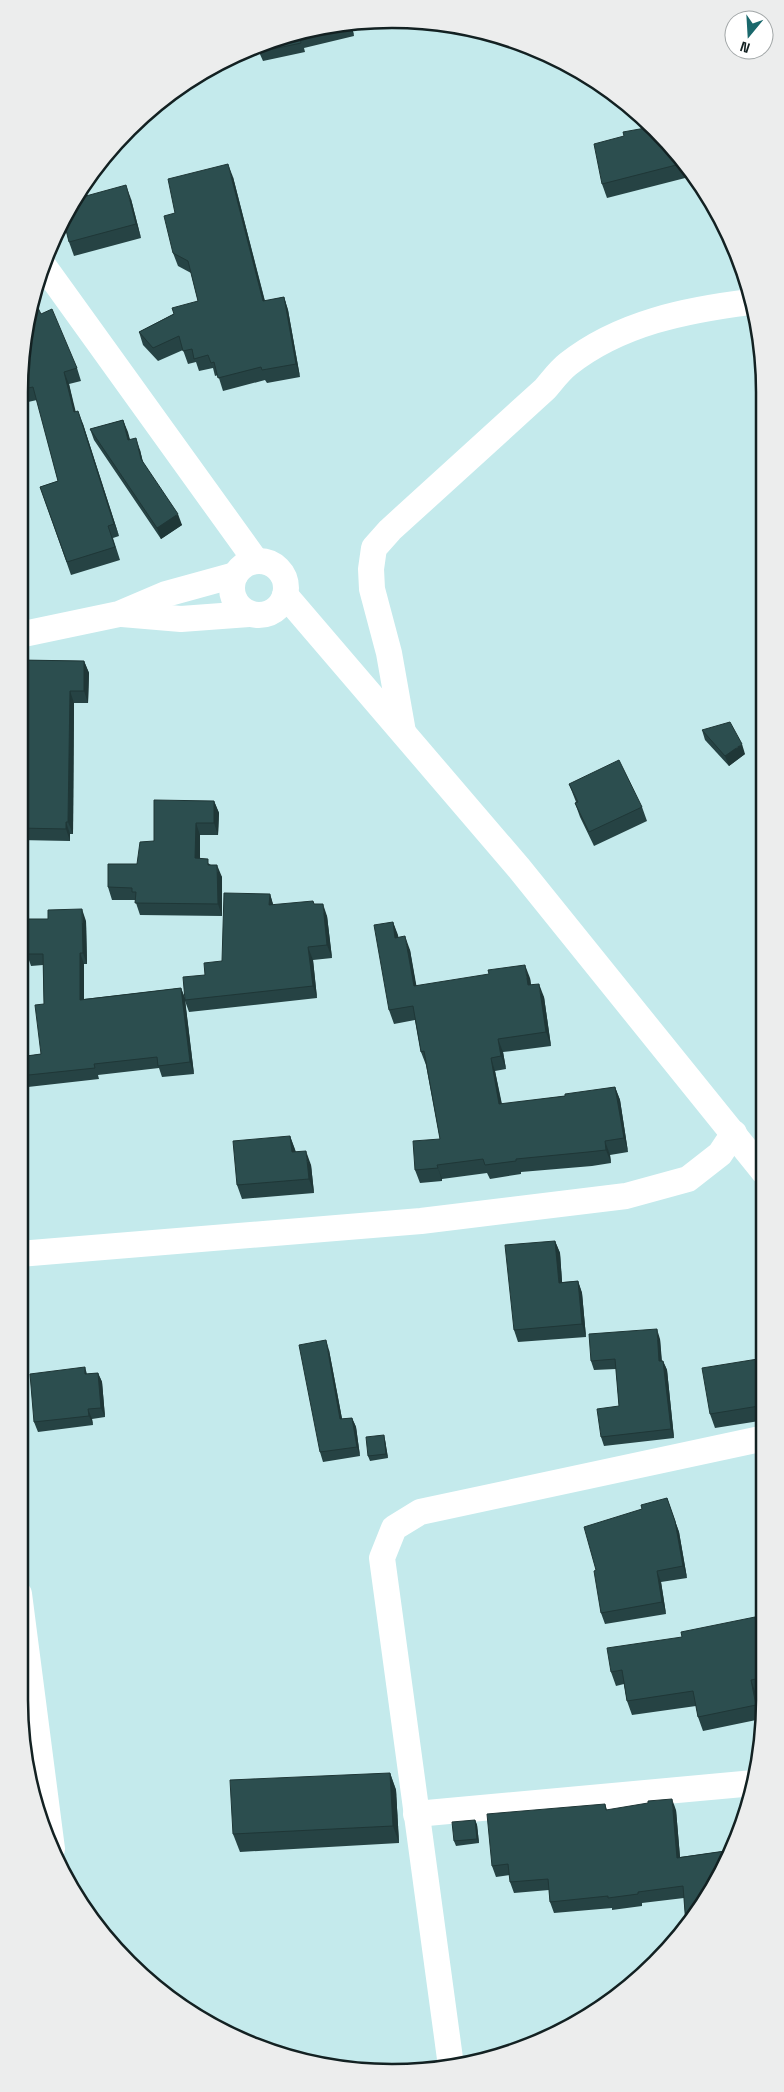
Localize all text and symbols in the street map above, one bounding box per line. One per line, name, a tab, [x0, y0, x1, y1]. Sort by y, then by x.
north arrow	[724, 10, 774, 60]
text: N	[738, 37, 752, 57]

